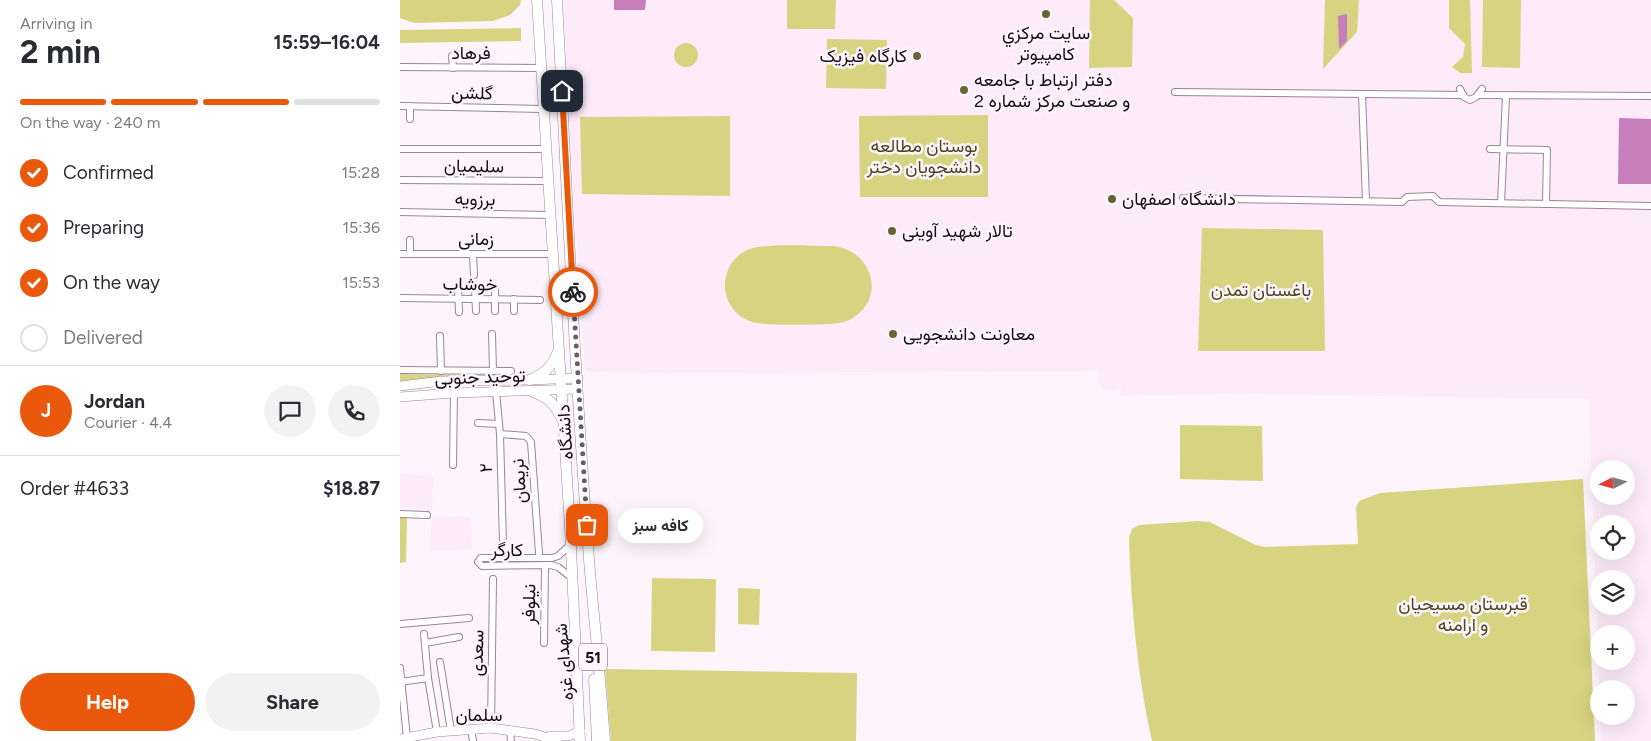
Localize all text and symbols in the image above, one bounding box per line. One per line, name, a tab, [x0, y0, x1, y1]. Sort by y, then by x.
marker: سايت مرکزي کامپيوتر	[1040, 8, 1052, 20]
text: Arriving in	[20, 14, 92, 33]
place label: سايت مرکزي کامپيوتر	[1002, 22, 1090, 66]
text: 15:59–16:04	[274, 31, 380, 54]
text: 2 min	[20, 33, 101, 71]
street label: فرهاد	[451, 42, 491, 64]
place label: کارگاه فیزیک	[819, 45, 907, 67]
marker: کارگاه فیزیک	[911, 50, 923, 62]
place label: دفتر ارتباط با جامعه و صنعت مرکز شماره 2	[974, 69, 1130, 112]
pin	[541, 70, 583, 112]
icon: home	[548, 77, 576, 105]
street label: گلشن	[451, 82, 493, 104]
marker: دفتر ارتباط با جامعه و صنعت مرکز شماره 2	[958, 84, 970, 96]
text: On the way · 240 m	[20, 113, 160, 132]
park label: بوستان مطالعه دانشجویان دختر	[866, 135, 981, 178]
street label: سلیمیان	[444, 154, 504, 178]
icon: check	[20, 159, 48, 187]
text: Confirmed	[63, 161, 154, 184]
text: 15:28	[341, 163, 380, 182]
street label: برزویه	[454, 188, 496, 210]
place label: دانشگاه اصفهان	[1122, 188, 1236, 210]
marker: دانشگاه اصفهان	[1106, 193, 1118, 205]
icon: check	[20, 214, 48, 242]
text: Preparing	[63, 216, 144, 239]
text: 15:36	[342, 218, 380, 237]
place label: تالار شهید آوینی	[902, 220, 1013, 242]
marker: تالار شهید آوینی	[886, 225, 898, 237]
street label: زمانی	[458, 228, 494, 250]
courier	[548, 267, 598, 317]
icon: check	[20, 269, 48, 297]
text: On the way	[63, 271, 160, 294]
text: 15:53	[342, 273, 380, 292]
street label: خوشاب	[442, 273, 498, 295]
icon: bike	[559, 278, 587, 306]
park label: باغستان تمدن	[1211, 279, 1311, 301]
place label: معاونت دانشجویی	[903, 323, 1035, 345]
text: Delivered	[63, 326, 143, 349]
marker: معاونت دانشجویی	[887, 328, 899, 340]
street label: توحید جنوبی	[434, 364, 526, 390]
button: chat	[264, 385, 316, 437]
button: phone	[328, 385, 380, 437]
text: Jordan	[84, 390, 145, 413]
text: J	[41, 399, 51, 422]
street label: دانشگاه	[552, 404, 578, 460]
text: Courier · 4.4	[84, 413, 172, 432]
street label: نریمان	[506, 458, 532, 504]
north arrow	[1590, 460, 1635, 505]
map controls	[1590, 460, 1635, 725]
street label: ۲	[475, 463, 497, 473]
text: Order #4633	[20, 477, 129, 500]
text: $18.87	[323, 477, 380, 500]
pin	[566, 504, 608, 546]
callout: کافه سبز	[617, 508, 702, 542]
icon: bag	[573, 511, 601, 539]
button: locate	[1590, 515, 1635, 560]
text: کافه سبز	[632, 516, 689, 535]
street label: کارگر	[490, 539, 523, 561]
button: layers	[1590, 570, 1635, 615]
street label: نیلوفر	[518, 584, 540, 625]
park label: قبرستان مسیحیان و ارامنه	[1398, 593, 1528, 636]
street label: شهدای غزه	[550, 623, 578, 701]
button: +	[1590, 625, 1635, 670]
street label: سعدی	[466, 629, 488, 677]
road number: 51	[579, 644, 607, 670]
button: Help	[20, 673, 195, 731]
button: Share	[205, 673, 380, 731]
button: −	[1590, 680, 1635, 725]
street label: سلمان	[455, 704, 503, 726]

